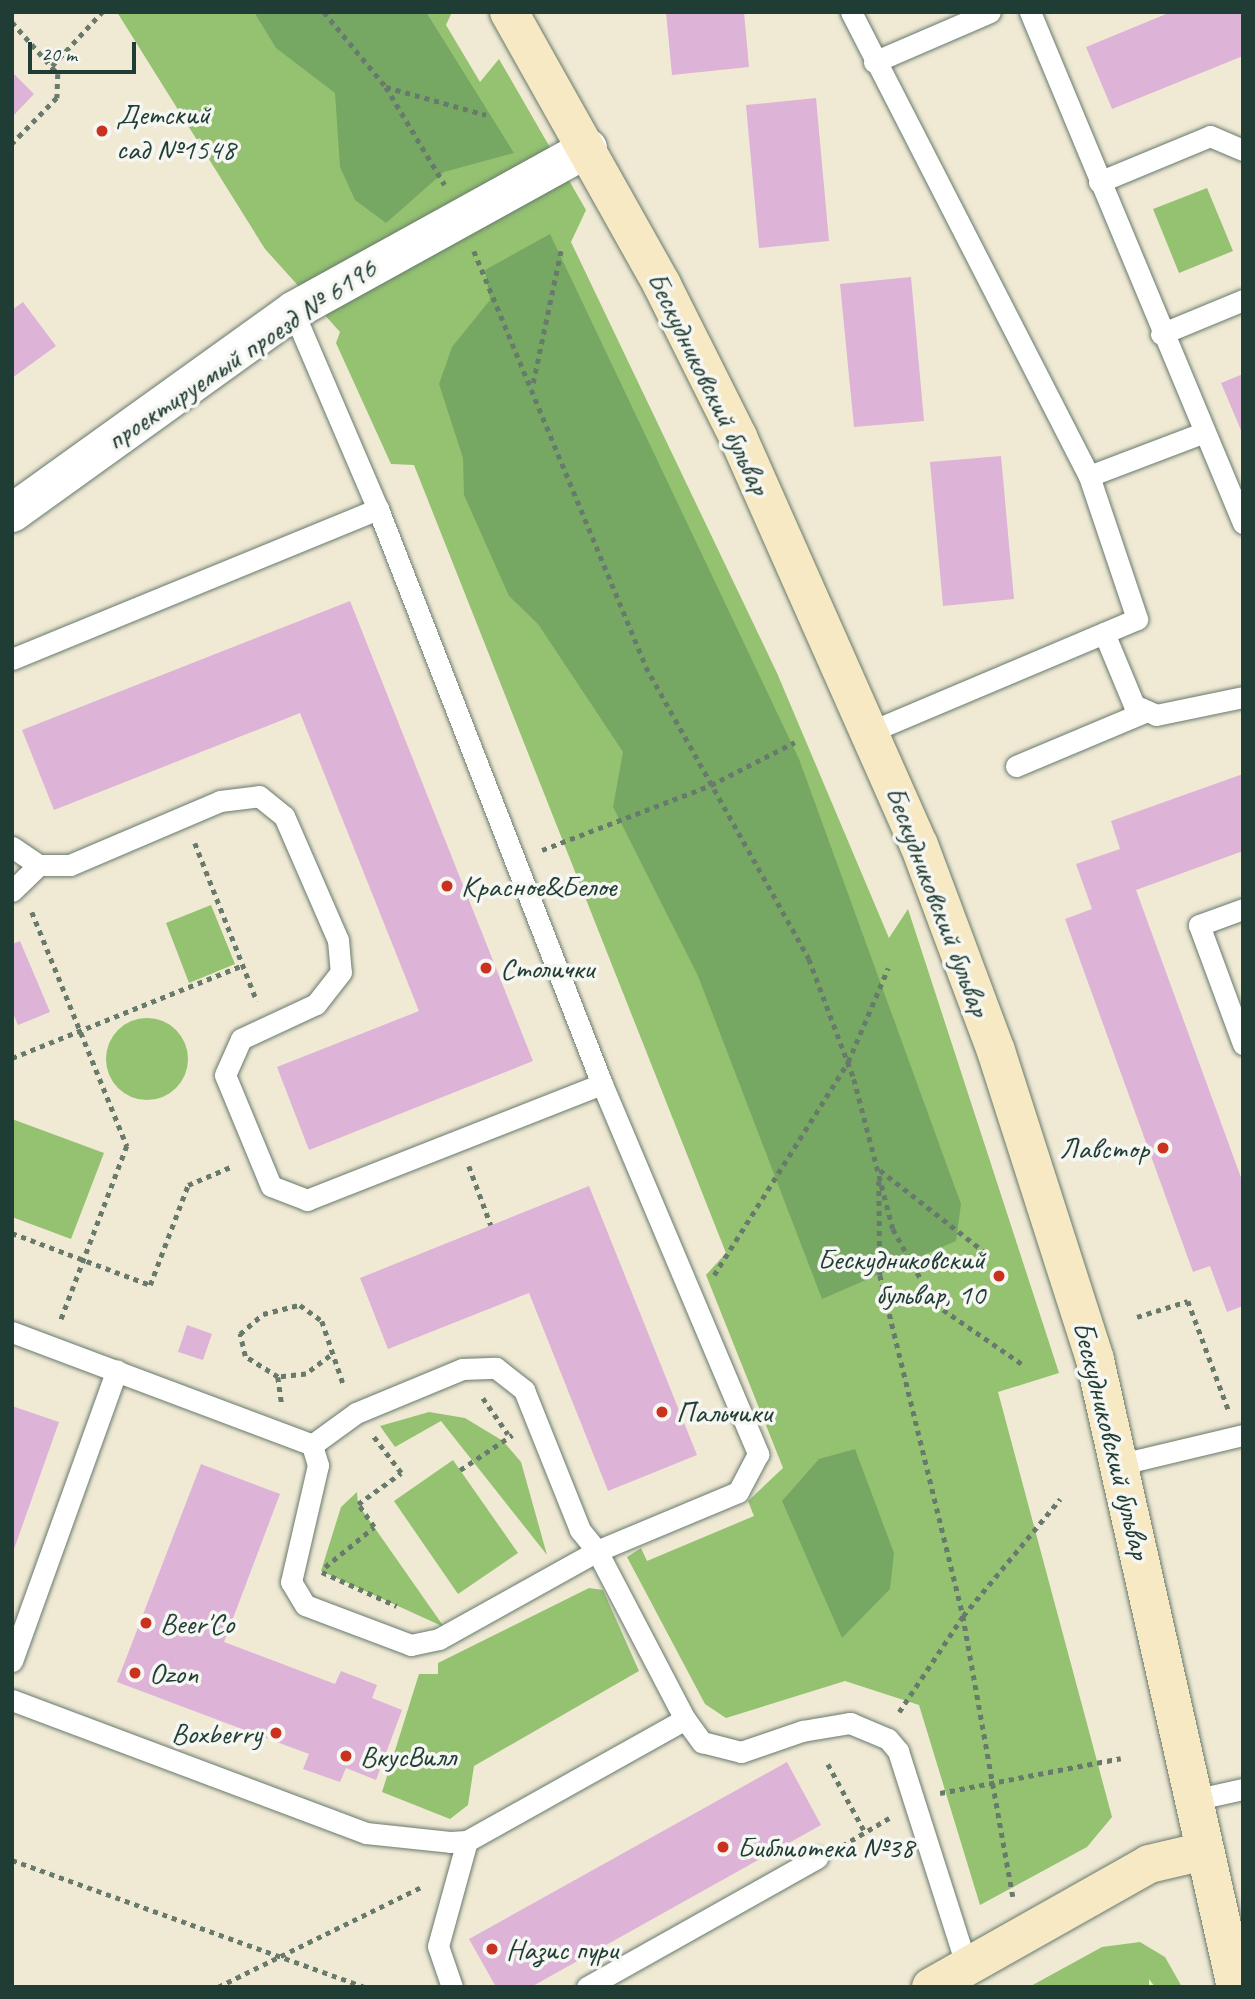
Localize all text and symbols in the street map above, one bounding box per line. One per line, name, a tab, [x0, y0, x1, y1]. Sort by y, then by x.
scale bar	[32, 28, 140, 72]
text: 20 m	[41, 41, 77, 67]
place label: Детский сад №1548	[116, 96, 235, 166]
marker: Детский сад №1548	[94, 123, 110, 139]
street label: проектируемый проезд № 6196	[99, 250, 383, 458]
street label: Бескудниковский бульвар	[639, 265, 779, 501]
street label: Бескудниковский бульвар	[877, 781, 999, 1021]
place label: Красное&Белое	[461, 868, 616, 904]
marker: Красное&Белое	[439, 878, 455, 894]
place label: Столички	[500, 950, 594, 986]
marker: Столички	[478, 960, 494, 976]
place label: Лавстор	[1059, 1130, 1149, 1166]
marker: Лавстор	[1155, 1140, 1171, 1156]
place label: Бескудниковский бульвар, 10	[817, 1241, 985, 1312]
marker: Бескудниковский бульвар, 10	[991, 1268, 1007, 1284]
street label: Бескудниковский бульвар	[1065, 1317, 1159, 1563]
place label: Пальчики	[676, 1394, 772, 1430]
marker: Пальчики	[654, 1404, 670, 1420]
place label: Beer'Co	[160, 1605, 234, 1641]
marker: Beer'Co	[138, 1615, 154, 1631]
place label: Ozon	[149, 1655, 198, 1691]
marker: Ozon	[127, 1665, 143, 1681]
place label: Boxberry	[171, 1715, 262, 1751]
marker: Boxberry	[268, 1725, 284, 1741]
place label: ВкусВилл	[360, 1738, 456, 1774]
marker: ВкусВилл	[338, 1748, 354, 1764]
place label: Библиотека №38	[737, 1829, 914, 1865]
marker: Библиотека №38	[715, 1839, 731, 1855]
place label: Назис пури	[506, 1931, 620, 1967]
marker: Назис пури	[484, 1941, 500, 1957]

